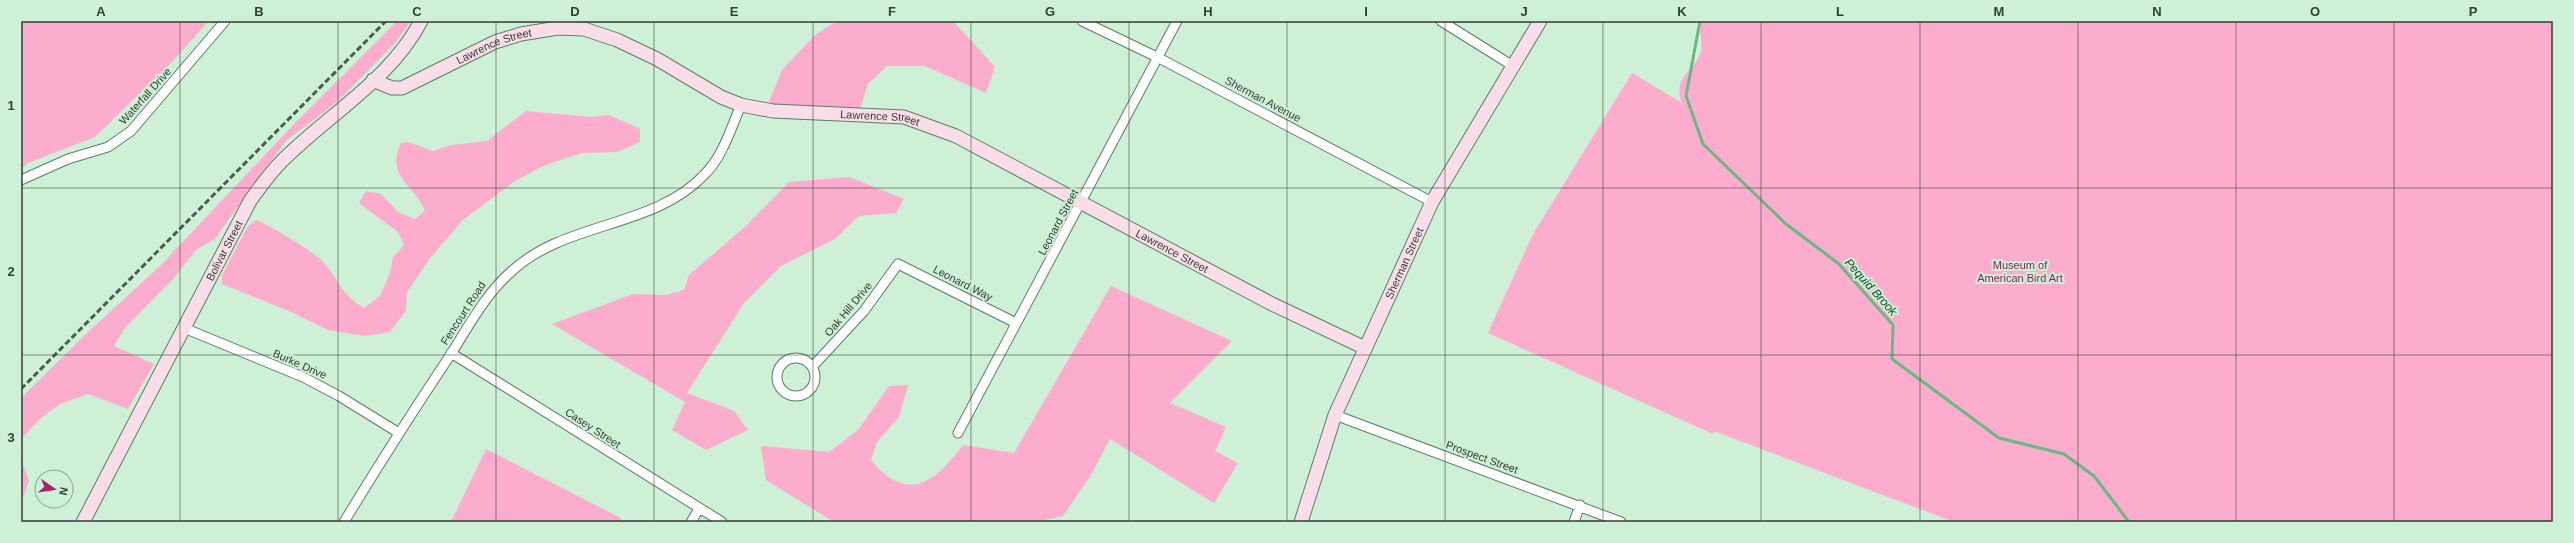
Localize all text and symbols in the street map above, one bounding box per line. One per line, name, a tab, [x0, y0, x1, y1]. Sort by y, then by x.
text: A	[96, 4, 106, 19]
text: B	[254, 4, 264, 19]
text: C	[412, 4, 422, 19]
text: D	[570, 4, 580, 19]
text: E	[730, 4, 739, 19]
text: F	[888, 4, 896, 19]
text: G	[1045, 4, 1055, 19]
text: H	[1203, 4, 1213, 19]
text: I	[1364, 4, 1368, 19]
text: J	[1520, 4, 1528, 19]
text: K	[1677, 4, 1687, 19]
text: L	[1836, 4, 1844, 19]
text: M	[1994, 4, 2004, 19]
text: N	[2152, 4, 2162, 19]
text: O	[2310, 4, 2320, 19]
text: P	[2469, 4, 2478, 19]
street label: Lawrence Street	[454, 26, 532, 66]
street label: Waterfall Drive	[117, 65, 173, 127]
street label: Sherman Avenue	[1223, 74, 1303, 124]
text: 1	[7, 98, 15, 113]
street label: Lawrence Street	[840, 108, 921, 128]
street label: Leonard Street	[1036, 187, 1080, 257]
street label: Bolivar Street	[204, 218, 245, 283]
street label: Sherman Street	[1383, 226, 1426, 301]
street label: Lawrence Street	[1134, 227, 1210, 275]
water label: Pequid Brook	[1842, 256, 1901, 319]
park label: Museum of American Bird Art	[1977, 259, 2063, 284]
street label: Leonard Way	[931, 263, 995, 303]
text: 2	[7, 264, 15, 279]
street label: Fencourt Road	[438, 279, 488, 347]
street label: Oak Hill Drive	[822, 279, 874, 339]
street label: Burke Drive	[271, 347, 329, 381]
street label: Casey Street	[563, 406, 623, 450]
text: 3	[7, 430, 15, 445]
street label: Prospect Street	[1444, 438, 1520, 476]
north arrow	[34, 469, 74, 509]
text: N	[57, 486, 70, 497]

